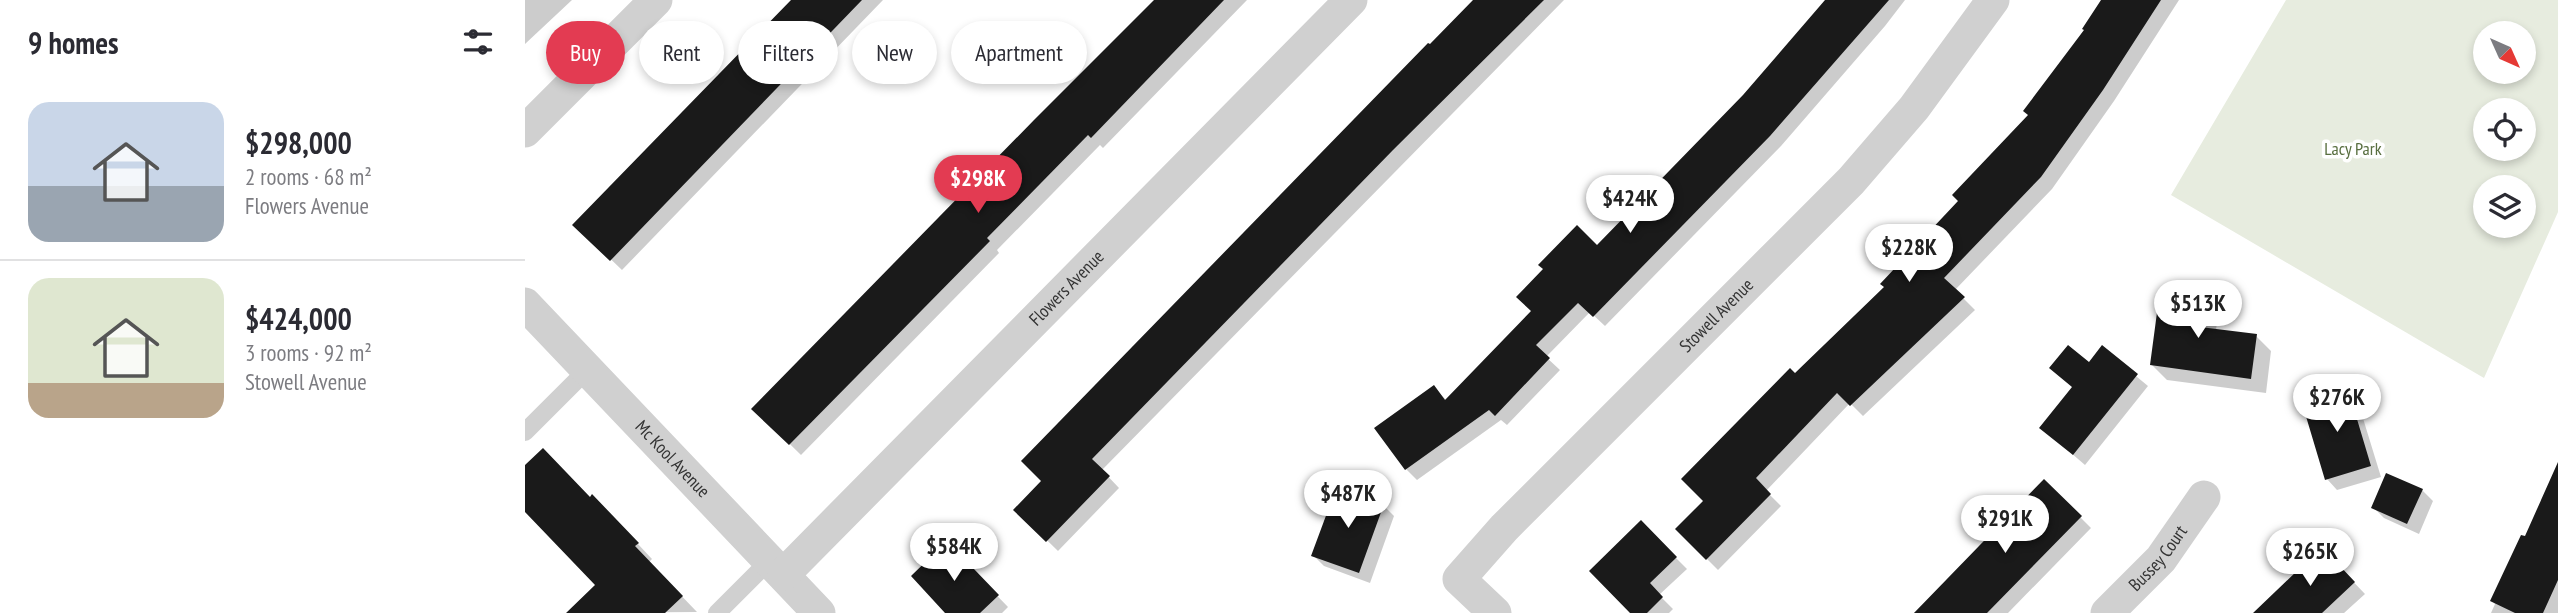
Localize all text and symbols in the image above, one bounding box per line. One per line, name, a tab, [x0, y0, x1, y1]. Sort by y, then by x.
chip: Buy	[546, 21, 625, 84]
chip: Rent	[639, 21, 724, 84]
chip: Filters	[738, 21, 838, 84]
chip: New	[852, 21, 937, 84]
chip: Apartment	[951, 21, 1087, 84]
north arrow	[2473, 21, 2536, 84]
map controls	[2473, 21, 2536, 238]
text: 9 homes	[28, 23, 119, 62]
icon: filters	[459, 23, 497, 61]
button: locate	[2473, 98, 2536, 161]
text: $298,000	[245, 123, 352, 162]
icon: home	[84, 130, 168, 214]
park label: Lacy Park	[2324, 137, 2382, 160]
pin: $298K	[929, 156, 1027, 215]
text: 2 rooms · 68 m²	[245, 162, 372, 191]
text: $298K	[950, 163, 1006, 192]
button: layers	[2473, 175, 2536, 238]
pin: $424K	[1581, 176, 1679, 235]
text: $424K	[1602, 183, 1658, 212]
text: Flowers Avenue	[245, 191, 369, 220]
pin: $228K	[1860, 224, 1958, 284]
text: $228K	[1881, 232, 1937, 261]
street label: Flowers Avenue	[1024, 245, 1108, 330]
street label: Stowell Avenue	[1674, 273, 1758, 357]
pin: $513K	[2149, 280, 2247, 340]
text: $513K	[2170, 288, 2226, 317]
text: $424,000	[245, 299, 352, 338]
icon: home	[84, 306, 168, 390]
text: 3 rooms · 92 m²	[245, 338, 372, 367]
text: Stowell Avenue	[245, 367, 367, 396]
pin: $276K	[2288, 374, 2386, 434]
text: $276K	[2309, 382, 2365, 411]
street label: Mc Kool Avenue	[631, 415, 715, 502]
pin: $487K	[1299, 470, 1397, 530]
text: $487K	[1320, 478, 1376, 507]
pin: $291K	[1956, 496, 2054, 555]
text: $291K	[1977, 503, 2033, 532]
street label: Bussey Court	[2123, 521, 2192, 596]
pin: $584K	[905, 524, 1003, 583]
pin: $265K	[2261, 528, 2359, 588]
text: $584K	[926, 531, 982, 560]
text: $265K	[2282, 536, 2338, 565]

